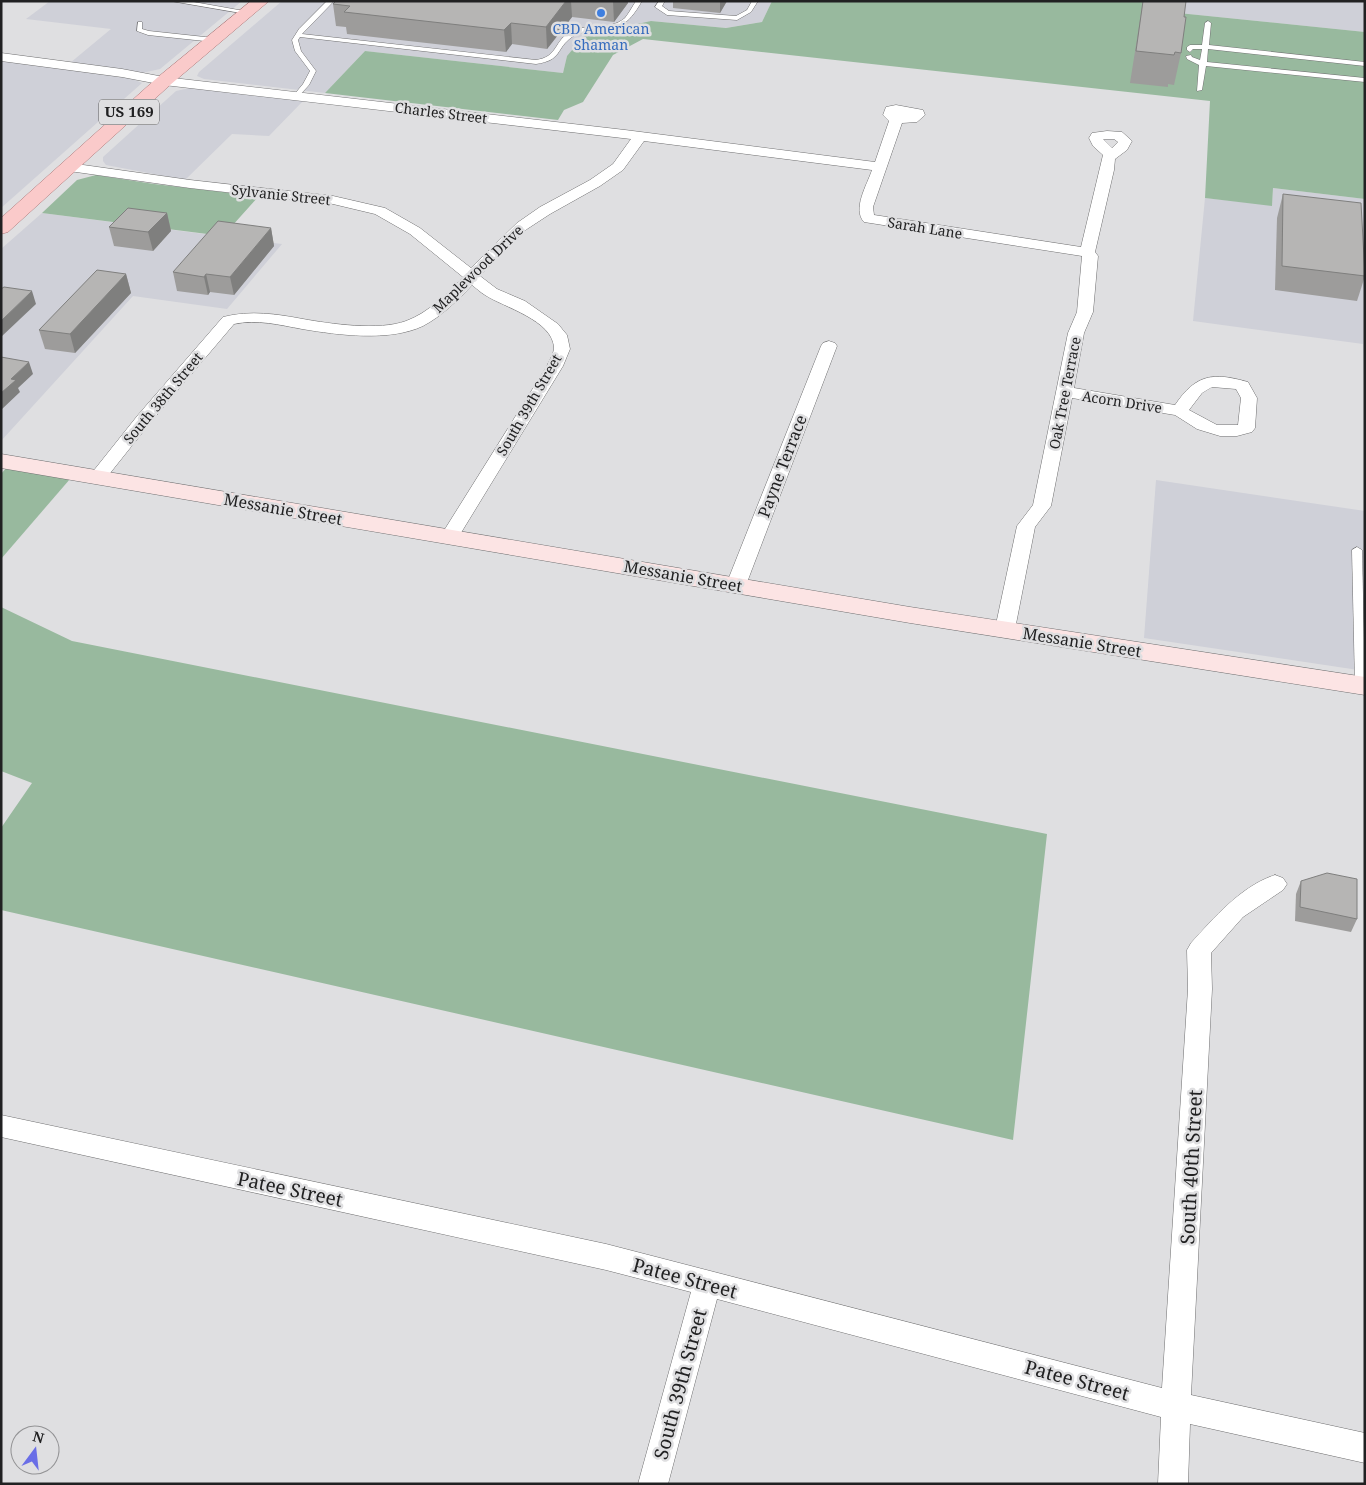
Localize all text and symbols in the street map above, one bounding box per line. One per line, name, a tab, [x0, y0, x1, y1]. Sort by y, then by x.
marker: CBD American Shaman	[595, 7, 607, 19]
place label: CBD American Shaman	[552, 19, 650, 54]
street label: Charles Street	[394, 97, 488, 128]
road number: US 169	[99, 100, 159, 124]
street label: Sylvanie Street	[231, 180, 331, 209]
street label: Sarah Lane	[886, 212, 964, 243]
street label: Maplewood Drive	[428, 221, 527, 317]
street label: Oak Tree Terrace	[1044, 335, 1085, 451]
street label: South 38th Street	[119, 348, 207, 448]
street label: South 39th Street	[492, 350, 565, 459]
street label: Acorn Drive	[1081, 386, 1163, 417]
street label: Payne Terrace	[752, 412, 812, 520]
street label: Messanie Street	[222, 488, 344, 530]
street label: Messanie Street	[622, 555, 744, 597]
street label: Messanie Street	[1021, 622, 1143, 662]
street label: South 40th Street	[1174, 1089, 1208, 1245]
street label: Patee Street	[235, 1165, 345, 1213]
street label: Patee Street	[630, 1252, 740, 1305]
street label: South 39th Street	[647, 1305, 713, 1462]
street label: Patee Street	[1022, 1354, 1132, 1407]
north arrow	[10, 1425, 60, 1475]
text: N	[31, 1426, 46, 1448]

